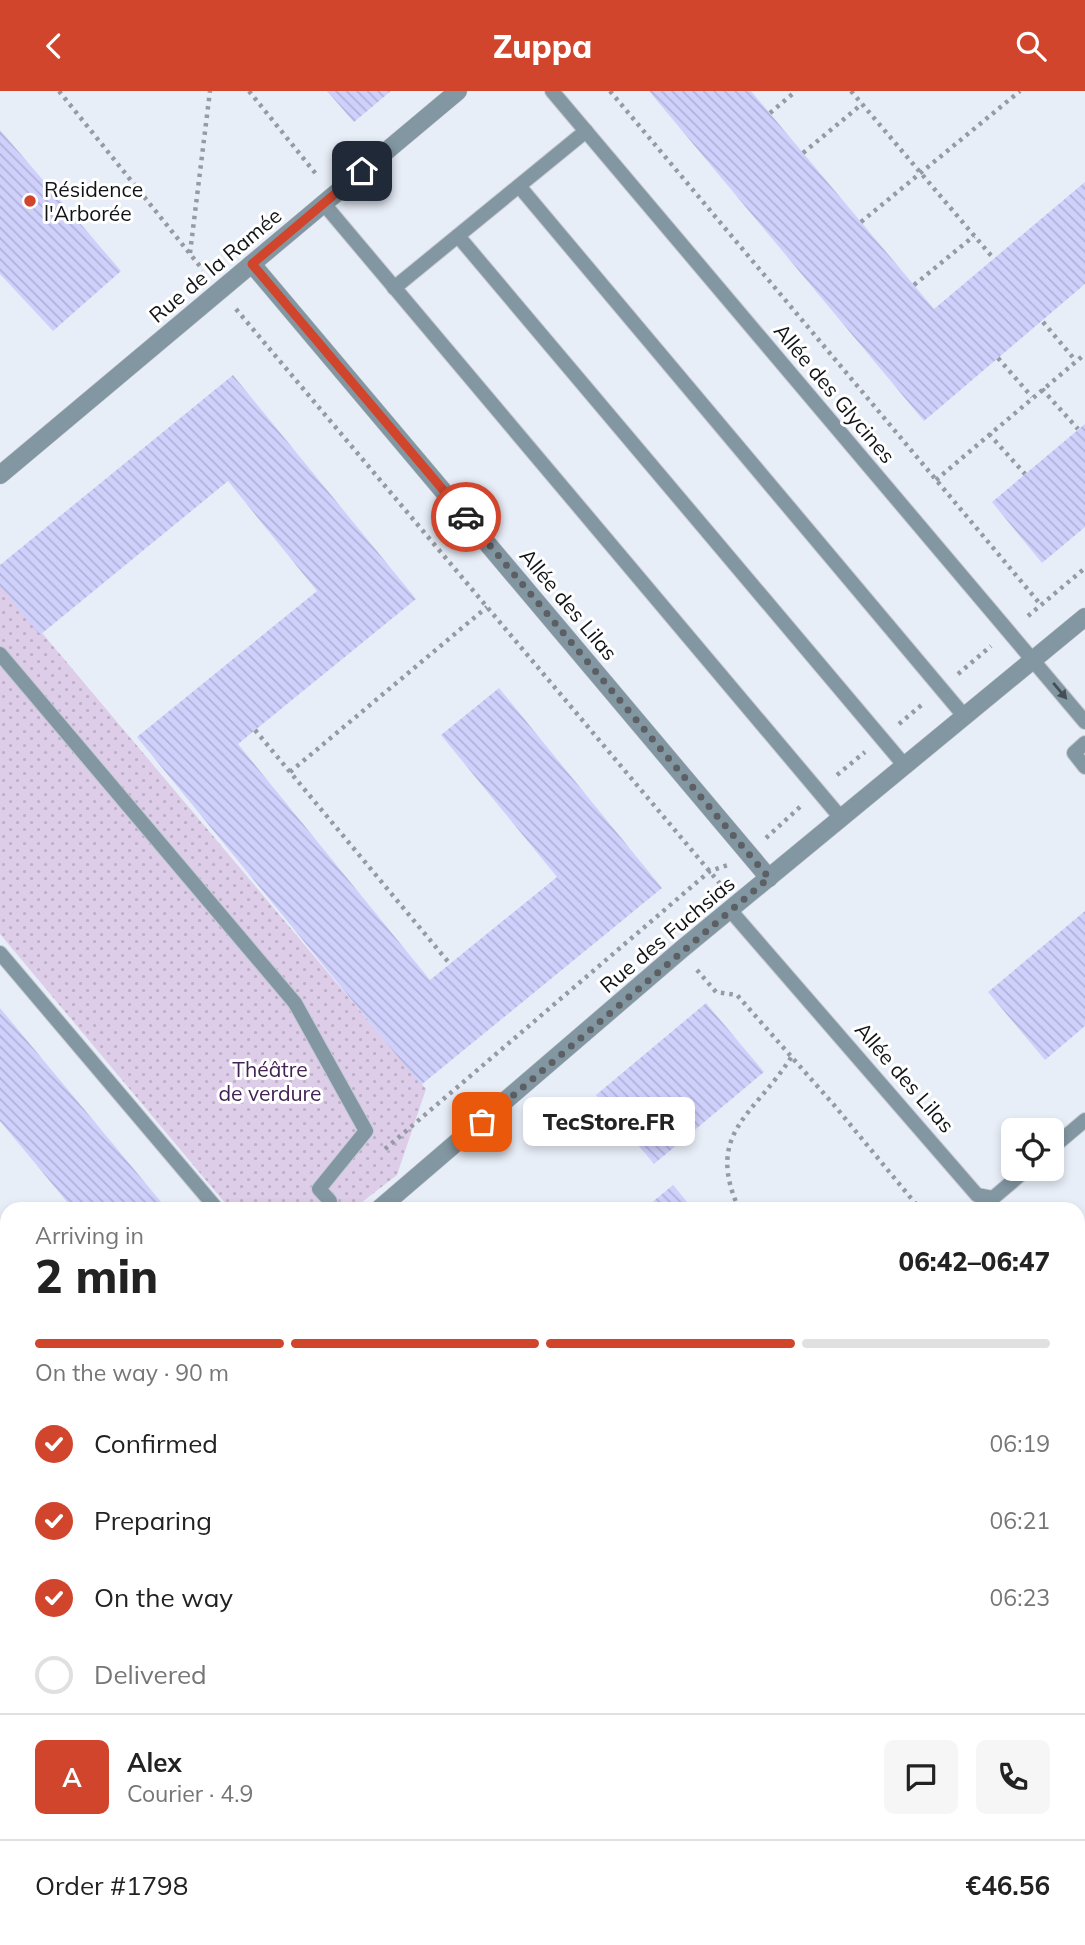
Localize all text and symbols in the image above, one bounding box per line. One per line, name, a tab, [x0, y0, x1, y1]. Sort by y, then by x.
text: Zuppa	[493, 26, 592, 66]
icon: back	[35, 27, 73, 65]
icon: search	[1012, 27, 1050, 65]
pin	[332, 141, 392, 201]
icon: home	[343, 152, 381, 190]
place label: Résidence l'Arborée	[44, 176, 143, 226]
marker: Résidence l'Arborée	[22, 193, 38, 209]
street label: Rue de la Ramée	[144, 202, 286, 328]
street label: Allée des Glycines	[769, 318, 901, 468]
courier	[431, 482, 501, 552]
icon: car	[447, 498, 485, 536]
street label: Allée des Lilas	[515, 543, 623, 665]
one-way arrow	[1052, 682, 1067, 700]
street label: Rue des Fuchsias	[594, 870, 740, 998]
street label: Allée des Lilas	[850, 1016, 960, 1138]
park label: Théâtre de verdure	[218, 1056, 322, 1106]
pin	[452, 1092, 512, 1152]
callout: TecStore.FR	[524, 1097, 696, 1147]
icon: bag	[463, 1103, 501, 1141]
text: TecStore.FR	[543, 1107, 675, 1136]
map controls	[1001, 1118, 1064, 1181]
button: locate	[1001, 1118, 1064, 1181]
text: Arriving in	[35, 1221, 144, 1250]
text: 06:42–06:47	[899, 1245, 1050, 1278]
text: 2 min	[35, 1247, 158, 1305]
text: On the way · 90 m	[35, 1358, 229, 1387]
icon: check	[35, 1425, 73, 1463]
text: Confirmed	[94, 1427, 218, 1460]
text: 06:19	[990, 1429, 1050, 1458]
icon: check	[35, 1502, 73, 1540]
text: Preparing	[94, 1504, 212, 1537]
text: 06:21	[990, 1506, 1050, 1535]
icon: check	[35, 1579, 73, 1617]
text: On the way	[94, 1581, 233, 1614]
text: 06:23	[990, 1583, 1050, 1612]
text: Delivered	[94, 1658, 207, 1691]
button: chat	[884, 1740, 958, 1814]
button: phone	[976, 1740, 1050, 1814]
text: Alex	[127, 1746, 182, 1779]
text: A	[62, 1761, 82, 1794]
text: Courier · 4.9	[127, 1779, 253, 1808]
text: Order #1798	[35, 1869, 188, 1902]
text: €46.56	[966, 1869, 1050, 1902]

